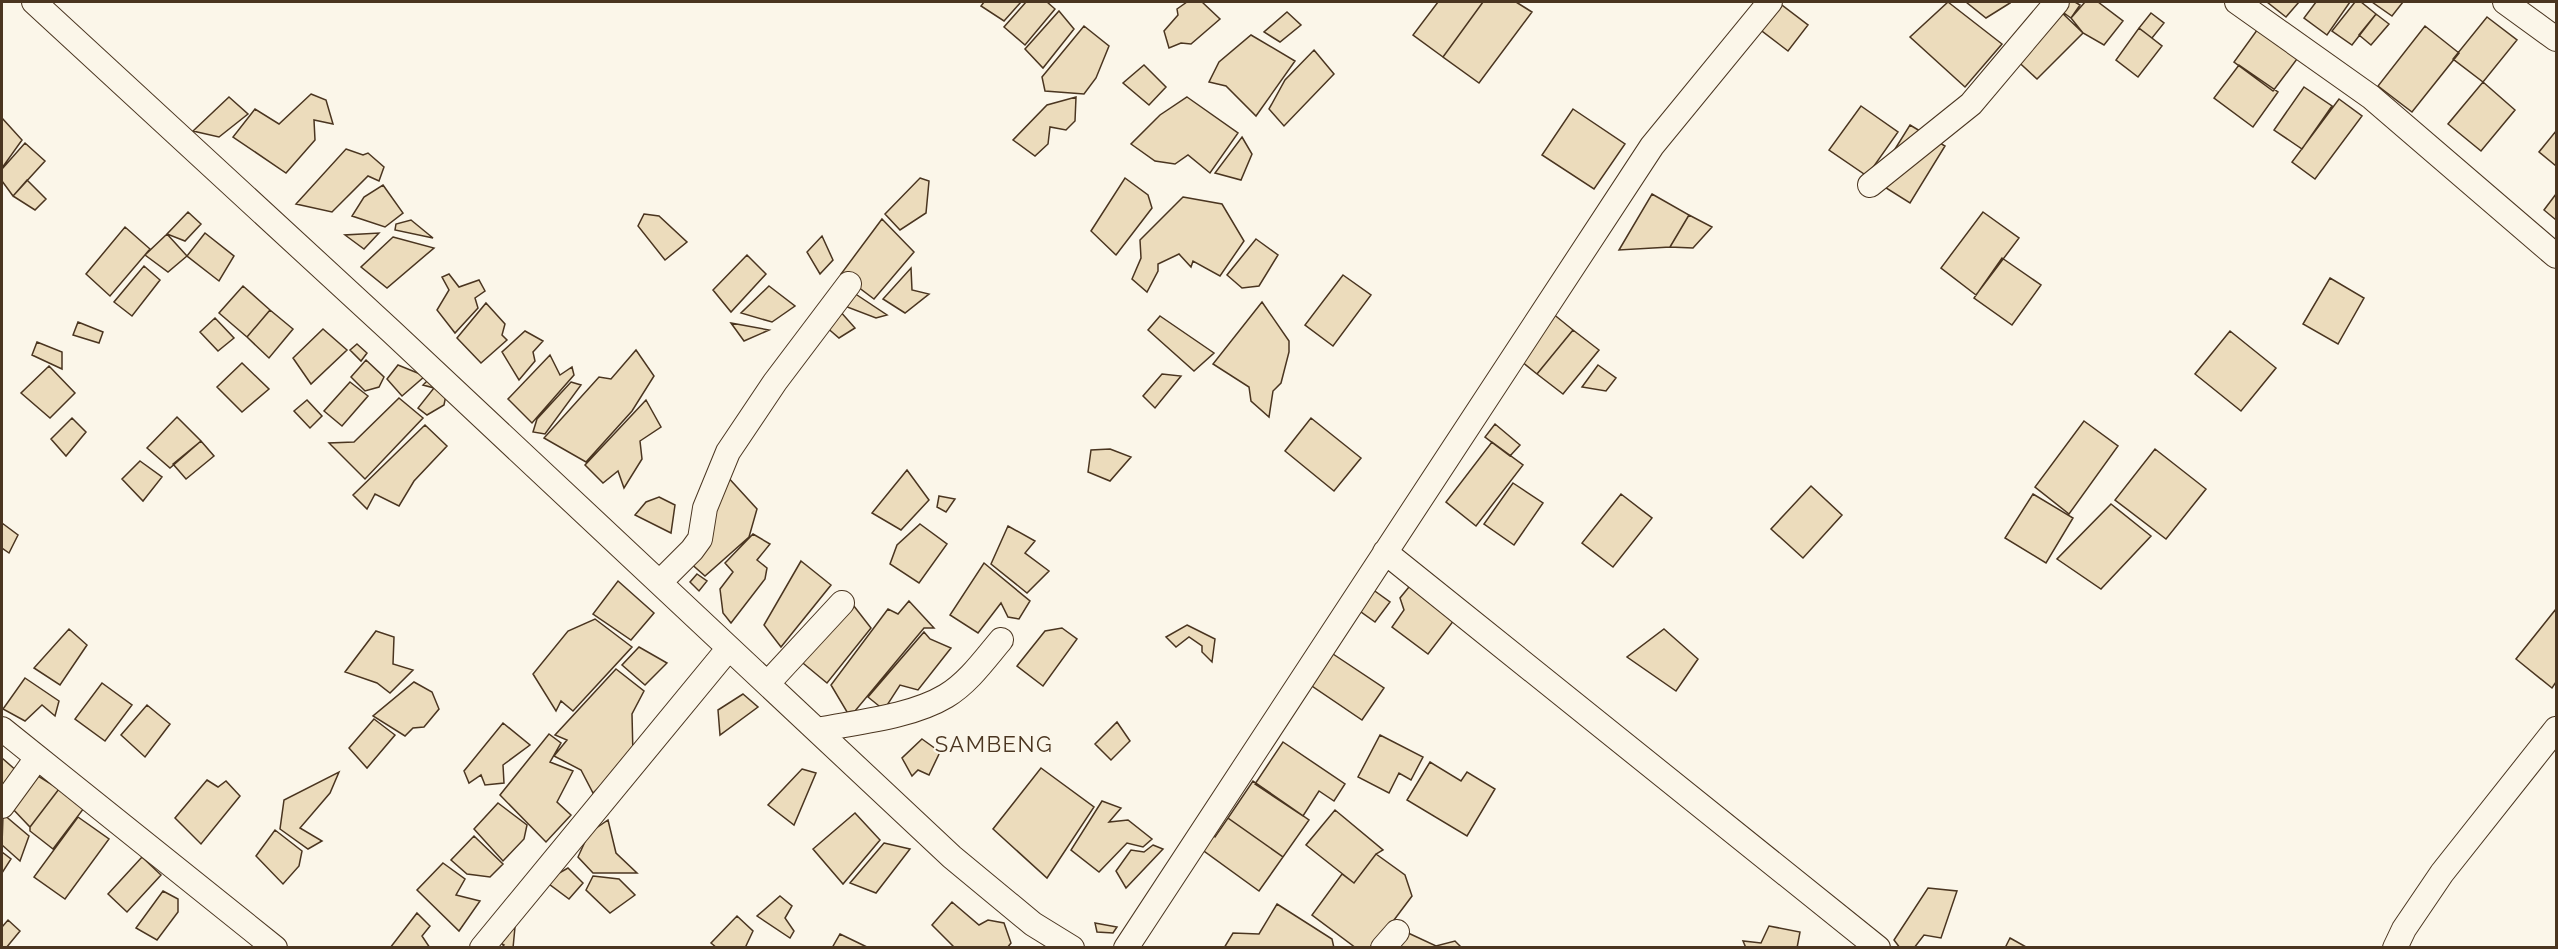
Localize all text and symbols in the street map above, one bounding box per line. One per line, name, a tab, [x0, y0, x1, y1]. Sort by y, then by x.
district label: SAMBENG	[935, 731, 1053, 757]

